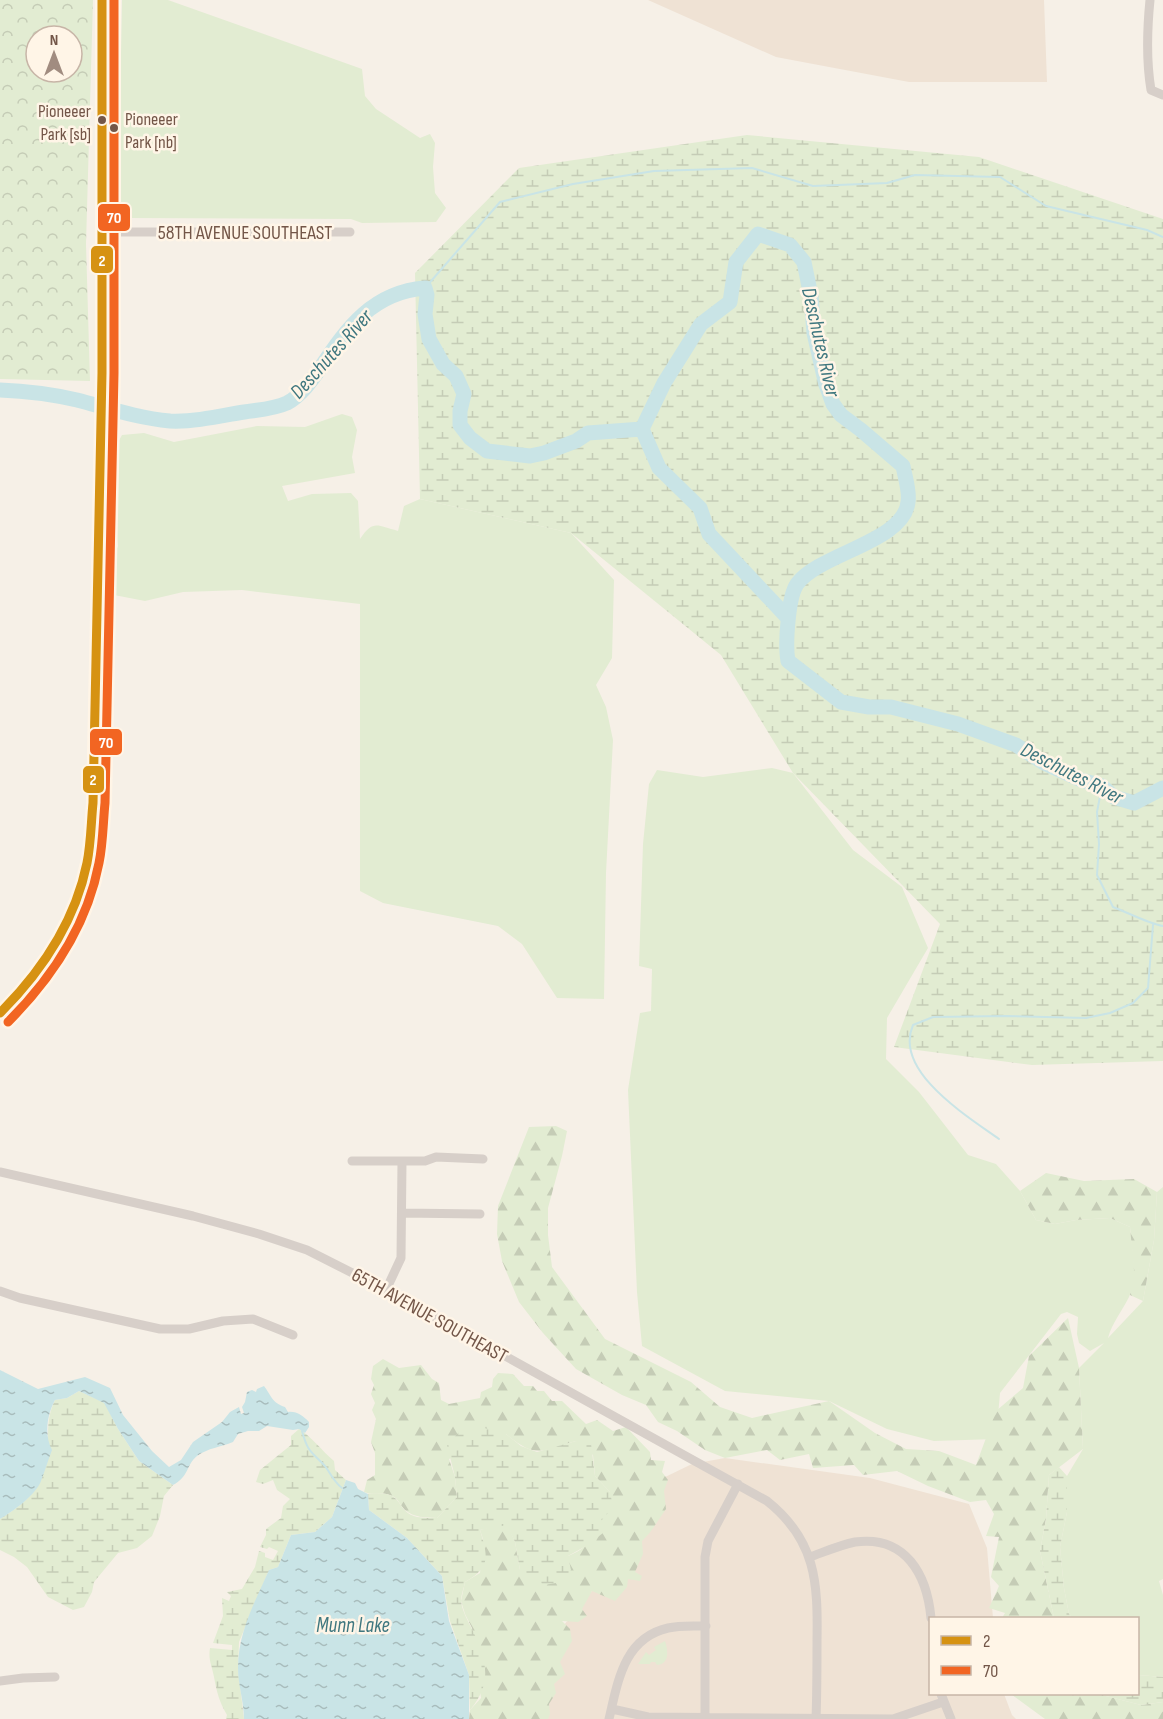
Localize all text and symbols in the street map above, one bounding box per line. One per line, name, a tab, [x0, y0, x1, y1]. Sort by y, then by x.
north arrow	[24, 24, 84, 84]
text: N	[50, 31, 58, 50]
place label: Pioneeer Park [sb]	[38, 101, 91, 145]
place label: Pioneeer Park [nb]	[125, 109, 178, 153]
marker: Pioneeer Park [sb]	[96, 114, 108, 126]
marker: Pioneeer Park [nb]	[108, 122, 120, 134]
line badge: 70	[97, 203, 131, 232]
text: 70	[107, 209, 121, 228]
street label: 58TH AVENUE SOUTHEAST	[158, 221, 332, 245]
line badge: 2	[90, 245, 114, 274]
text: 2	[98, 252, 106, 271]
water label: Deschutes River	[796, 285, 845, 400]
water label: Deschutes River	[285, 304, 379, 404]
line badge: 70	[89, 728, 123, 756]
text: 70	[99, 734, 113, 753]
water label: Deschutes River	[1016, 737, 1128, 810]
line badge: 2	[82, 765, 105, 794]
text: 2	[89, 771, 97, 790]
street label: 65TH AVENUE SOUTHEAST	[347, 1263, 512, 1369]
water label: Munn Lake	[316, 1613, 390, 1638]
legend	[929, 1617, 1139, 1695]
text: 2	[983, 1631, 990, 1652]
text: 70	[983, 1661, 998, 1682]

